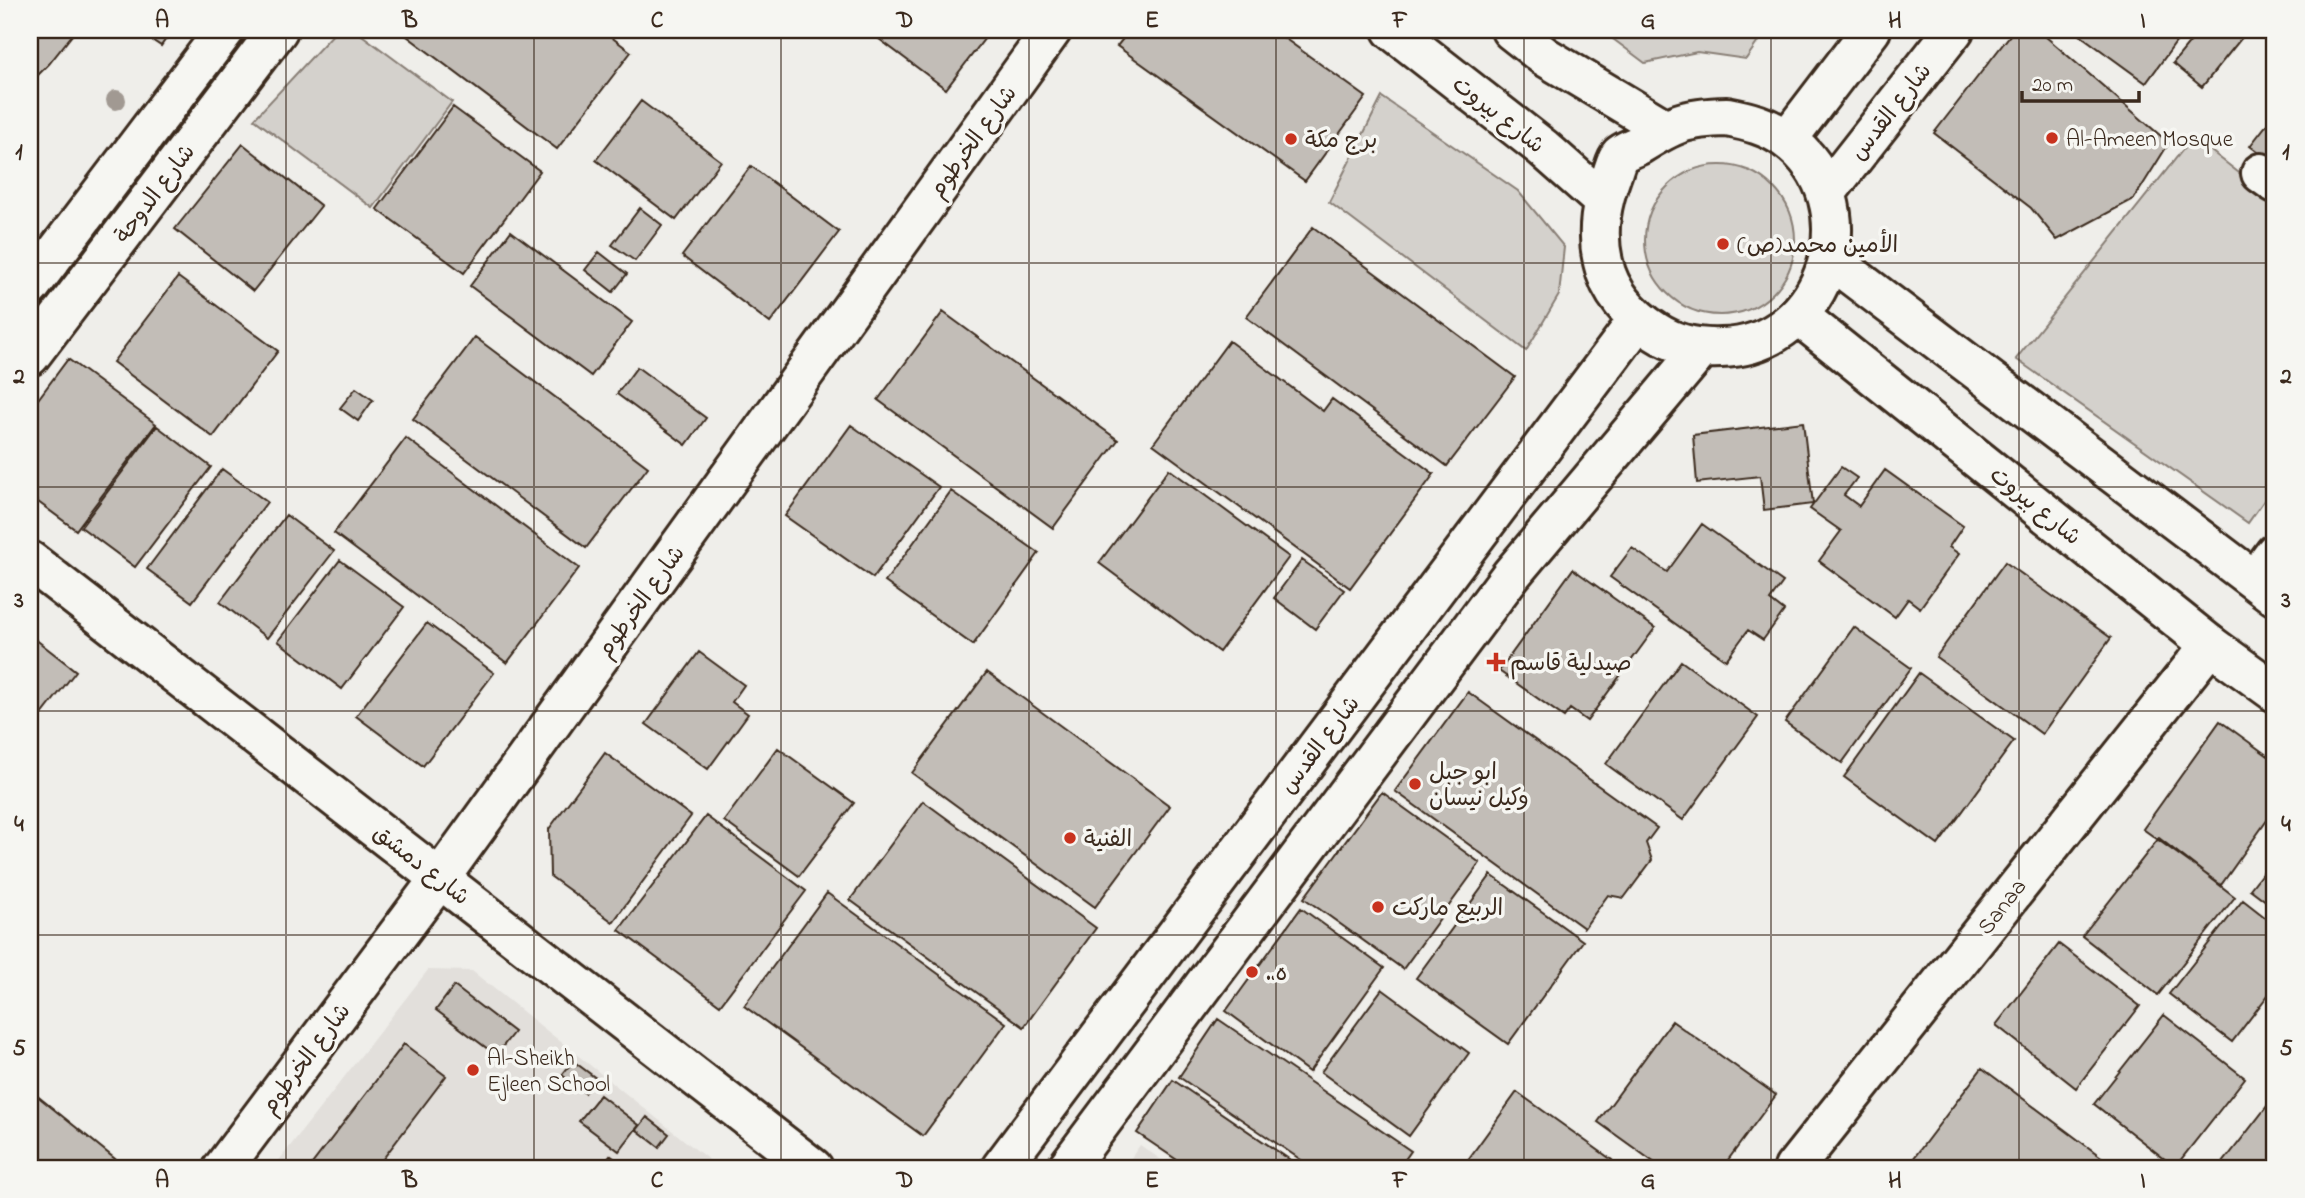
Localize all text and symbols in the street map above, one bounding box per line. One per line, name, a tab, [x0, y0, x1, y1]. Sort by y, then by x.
text: A	[155, 5, 169, 38]
text: B	[401, 5, 418, 38]
text: C	[651, 5, 664, 38]
text: D	[896, 5, 913, 38]
text: E	[1145, 5, 1159, 38]
text: F	[1392, 5, 1408, 38]
text: G	[1641, 5, 1655, 38]
text: H	[1888, 5, 1902, 38]
text: I	[2140, 5, 2146, 38]
street label: شارع القدس	[1843, 57, 1941, 168]
scale bar	[2022, 60, 2139, 104]
street label: شارع بيروت	[1444, 69, 1551, 163]
text: 20 m	[2032, 71, 2073, 101]
street label: شارع الخرطوم	[922, 79, 1026, 205]
place label: Al-Ameen Mosque	[2066, 124, 2234, 157]
place label: برج مكة	[1305, 125, 1377, 158]
marker: Al-Ameen Mosque	[2044, 130, 2060, 146]
marker: برج مكة	[1283, 131, 1299, 147]
text: 1	[15, 137, 23, 170]
text: 1	[2282, 137, 2290, 170]
street label: شارع الدوحة	[108, 138, 204, 251]
place label: الأمين محمد(ص)	[1737, 228, 1898, 263]
marker: الأمين محمد(ص)	[1715, 236, 1731, 252]
text: 2	[12, 361, 25, 394]
text: 2	[2279, 361, 2292, 394]
street label: شارع بيروت	[1981, 460, 2087, 554]
street label: شارع الخرطوم	[590, 539, 694, 665]
text: 3	[13, 585, 24, 618]
text: 3	[2280, 585, 2291, 618]
place label: صيدلية قاسم	[1510, 648, 1632, 681]
marker: صيدلية قاسم	[1488, 654, 1504, 670]
street label: شارع القدس	[1273, 689, 1369, 802]
place label: ابو جبل وكيل نيسان	[1429, 757, 1529, 816]
marker: ابو جبل وكيل نيسان	[1407, 776, 1423, 792]
text: 4	[14, 809, 24, 842]
text: 4	[2281, 809, 2291, 842]
street label: شارع دمشق	[365, 818, 476, 914]
place label: الفنية	[1084, 824, 1132, 857]
marker: الفنية	[1062, 830, 1078, 846]
street label: Sanaa	[1970, 872, 2035, 943]
place label: الربيع ماركت	[1392, 893, 1503, 926]
marker: الربيع ماركت	[1370, 899, 1386, 915]
place label: ..ه	[1266, 958, 1287, 991]
marker: ..ه	[1244, 964, 1260, 980]
street label: شارع الخرطوم	[254, 997, 360, 1122]
text: 5	[12, 1033, 26, 1066]
text: 5	[2279, 1033, 2293, 1066]
place label: Al-Sheikh Ejleen School	[487, 1043, 610, 1102]
marker: Al-Sheikh Ejleen School	[465, 1062, 481, 1078]
text: A	[155, 1165, 169, 1198]
text: B	[401, 1165, 418, 1198]
text: C	[651, 1165, 664, 1198]
text: D	[896, 1165, 913, 1198]
text: E	[1145, 1165, 1159, 1198]
text: F	[1392, 1165, 1408, 1198]
text: G	[1641, 1165, 1655, 1198]
text: H	[1888, 1165, 1902, 1198]
text: I	[2140, 1165, 2146, 1198]

